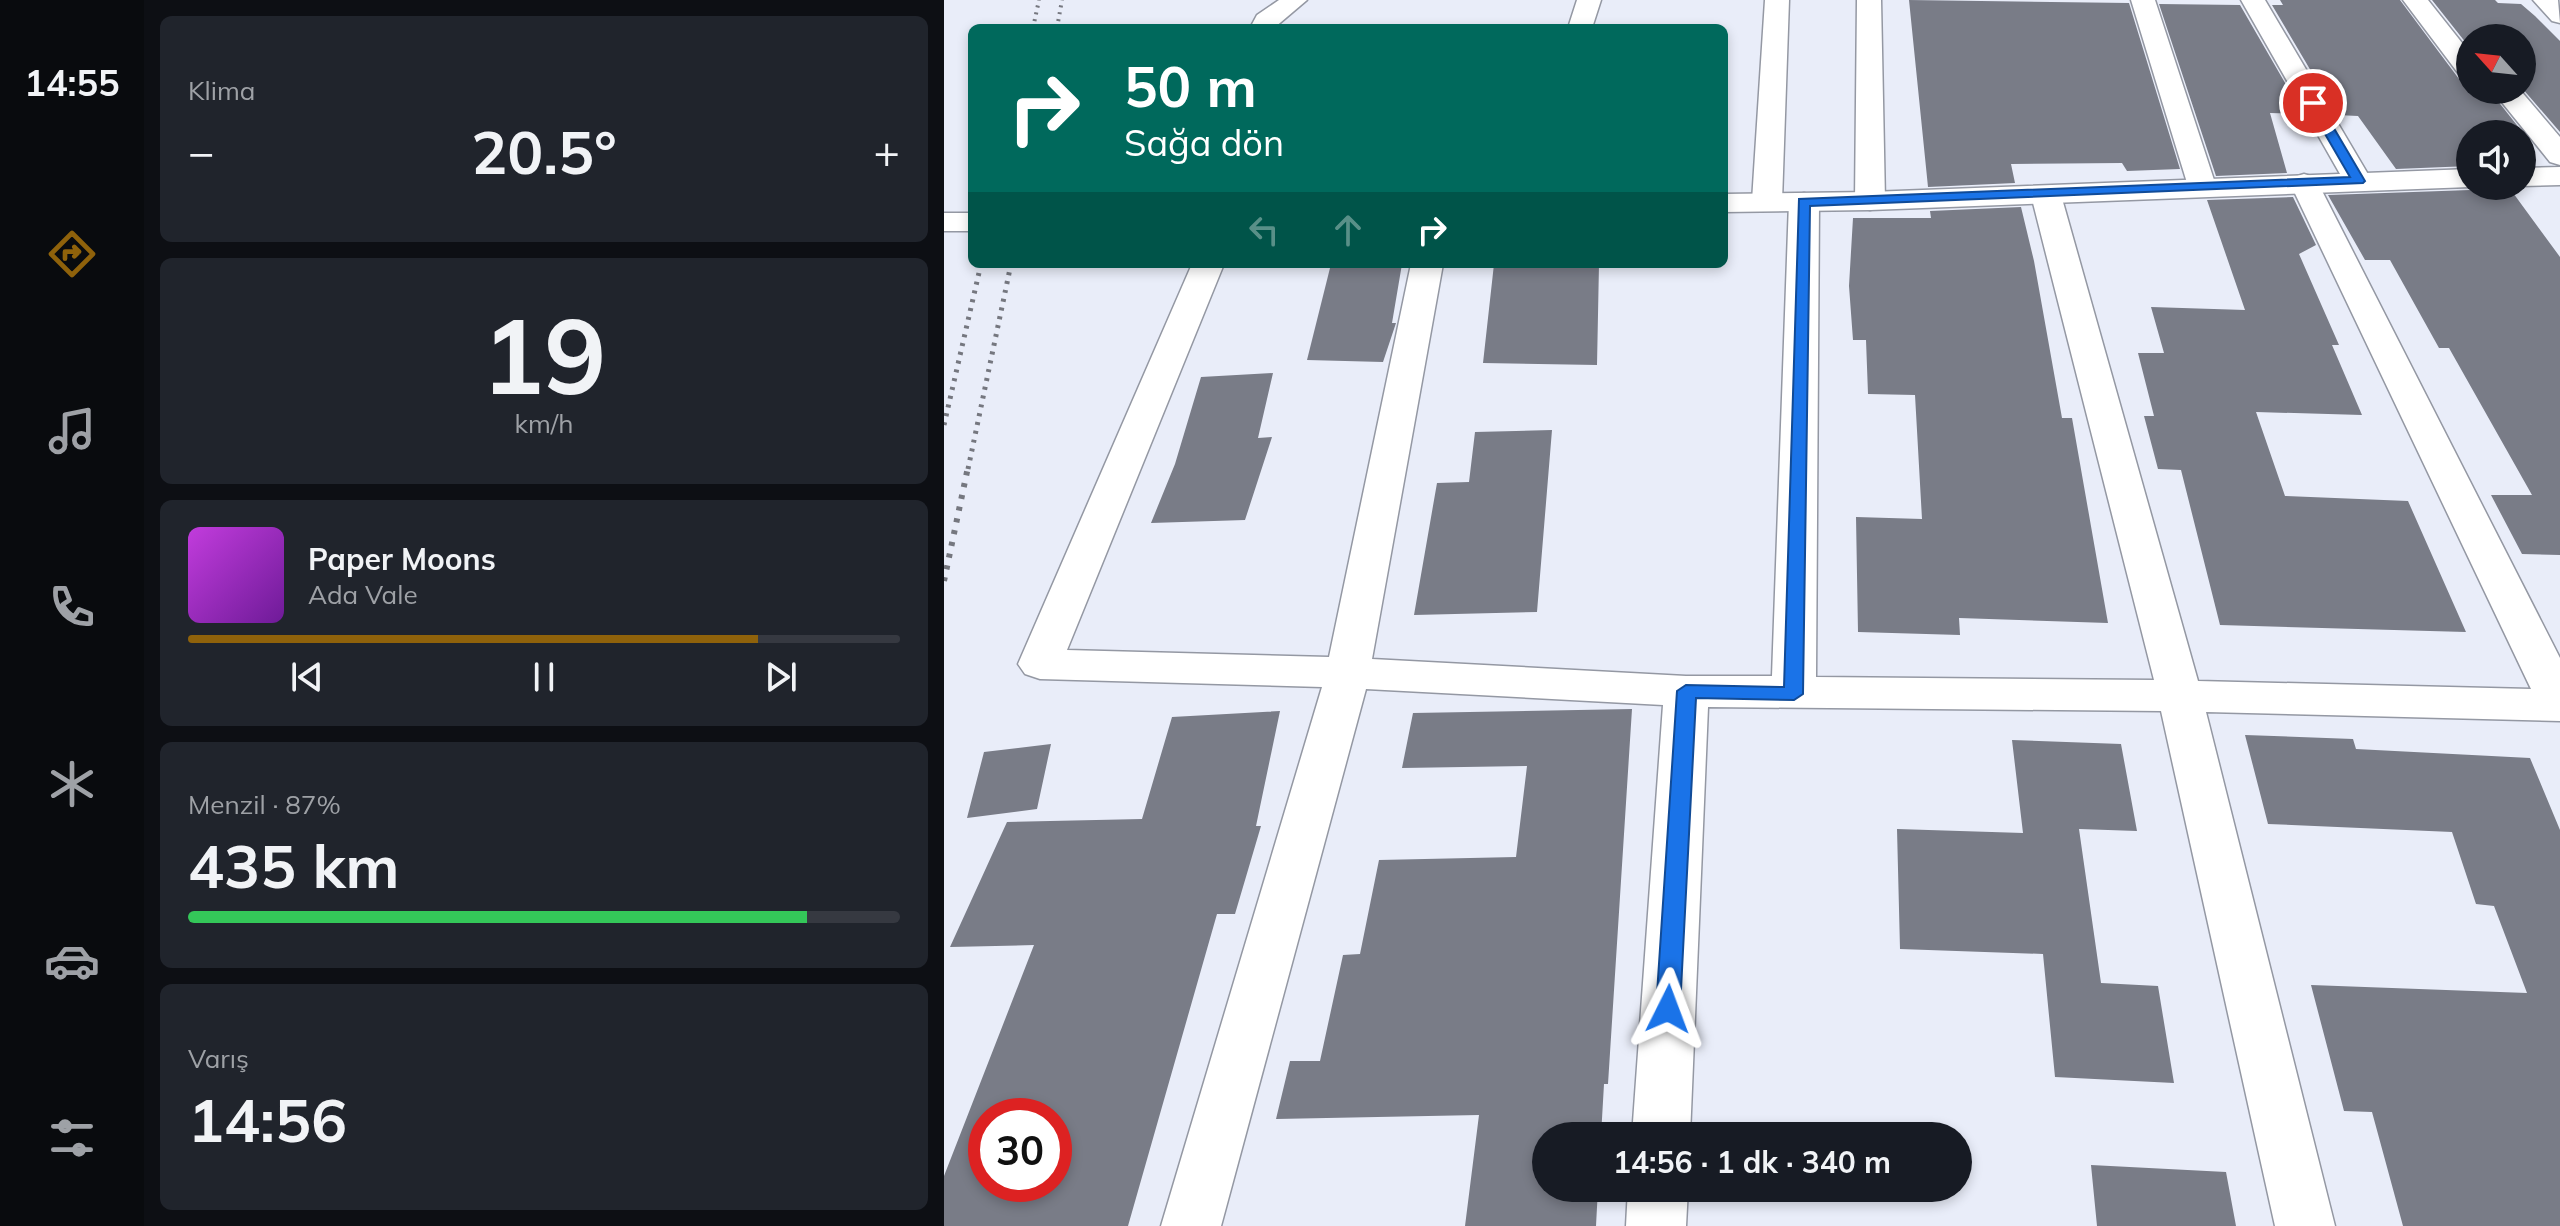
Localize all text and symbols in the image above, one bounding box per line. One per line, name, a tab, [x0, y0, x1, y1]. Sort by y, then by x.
north arrow	[2456, 24, 2536, 104]
map controls	[2456, 24, 2536, 200]
text: 50 m	[1124, 51, 1257, 121]
icon: right	[992, 56, 1096, 160]
text: 14:55	[24, 60, 120, 105]
pin	[2279, 69, 2347, 137]
text: Klima	[188, 74, 255, 107]
icon: arrive	[2291, 81, 2335, 125]
text: 20.5°	[471, 114, 617, 189]
text: Sağa dön	[1124, 120, 1284, 165]
button: sound	[2456, 120, 2536, 200]
text: −	[188, 124, 214, 179]
text: +	[874, 124, 900, 179]
icon: left	[1242, 208, 1286, 252]
icon: ahead	[1326, 208, 1370, 252]
icon: right	[1410, 208, 1454, 252]
icon: directions	[44, 226, 100, 282]
text: 19	[482, 289, 606, 420]
icon: music	[44, 403, 100, 459]
text: km/h	[515, 407, 573, 440]
text: Paper Moons	[308, 540, 496, 578]
text: Ada Vale	[308, 578, 418, 611]
icon: phone	[44, 579, 100, 635]
icon: previous	[285, 655, 329, 699]
icon: pause	[522, 655, 566, 699]
icon: next	[759, 655, 803, 699]
icon: climate	[44, 756, 100, 812]
text: Menzil · 87%	[188, 788, 341, 821]
text: 435 km	[188, 828, 400, 903]
icon: car	[44, 933, 100, 989]
position arrow	[1626, 967, 1710, 1051]
text: Varış	[188, 1042, 249, 1075]
text: 14:56	[188, 1082, 347, 1157]
speed limit sign: 30	[968, 1098, 1072, 1202]
icon: filters	[44, 1110, 100, 1166]
text: 14:56 · 1 dk · 340 m	[1613, 1143, 1891, 1181]

